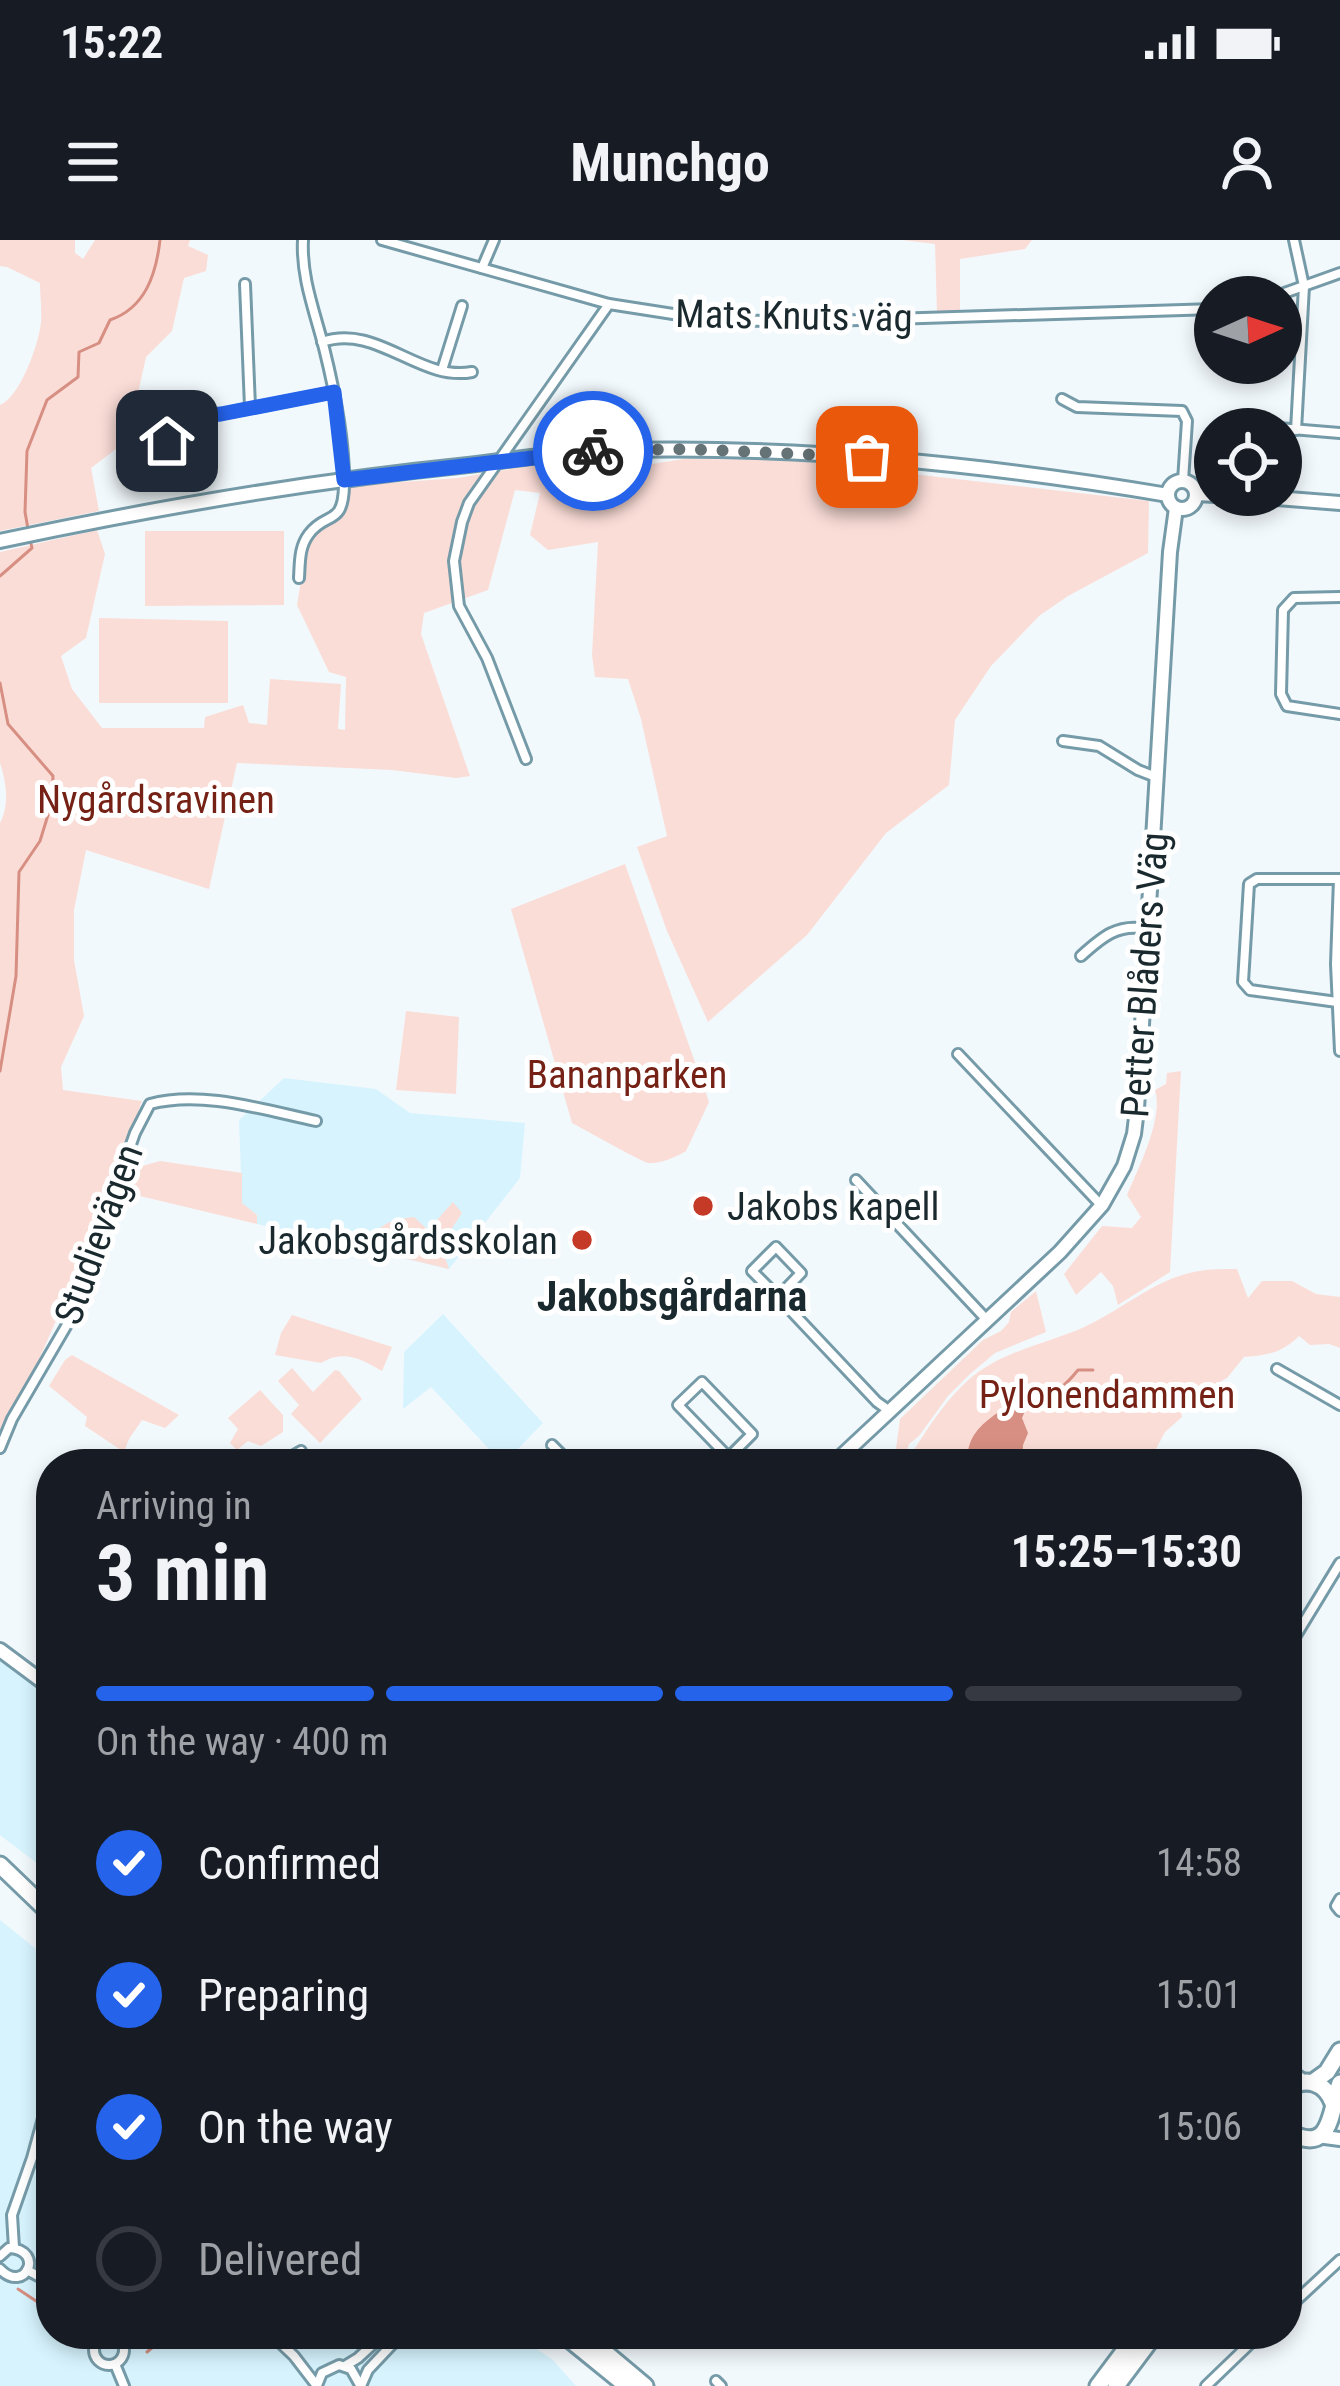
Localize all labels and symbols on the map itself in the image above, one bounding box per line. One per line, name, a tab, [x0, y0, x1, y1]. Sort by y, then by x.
north arrow	[1194, 276, 1302, 384]
street label: Mats Knuts väg	[675, 291, 913, 341]
pin	[116, 390, 218, 492]
courier	[533, 391, 653, 511]
pin	[816, 406, 918, 508]
park label: Nygårdsravinen	[37, 777, 275, 823]
street label: Petter Blåders Väg	[1112, 831, 1178, 1119]
park label: Bananparken	[527, 1052, 727, 1098]
street label: Studievägen	[45, 1138, 153, 1331]
place label: Jakobs kapell	[727, 1184, 939, 1230]
marker: Jakobs kapell	[690, 1193, 716, 1219]
place label: Jakobsgårdsskolan	[258, 1218, 558, 1264]
marker: Jakobsgårdsskolan	[569, 1227, 595, 1253]
district label: Jakobsgårdarna	[537, 1272, 807, 1321]
park label: Pylonendammen	[979, 1372, 1235, 1418]

